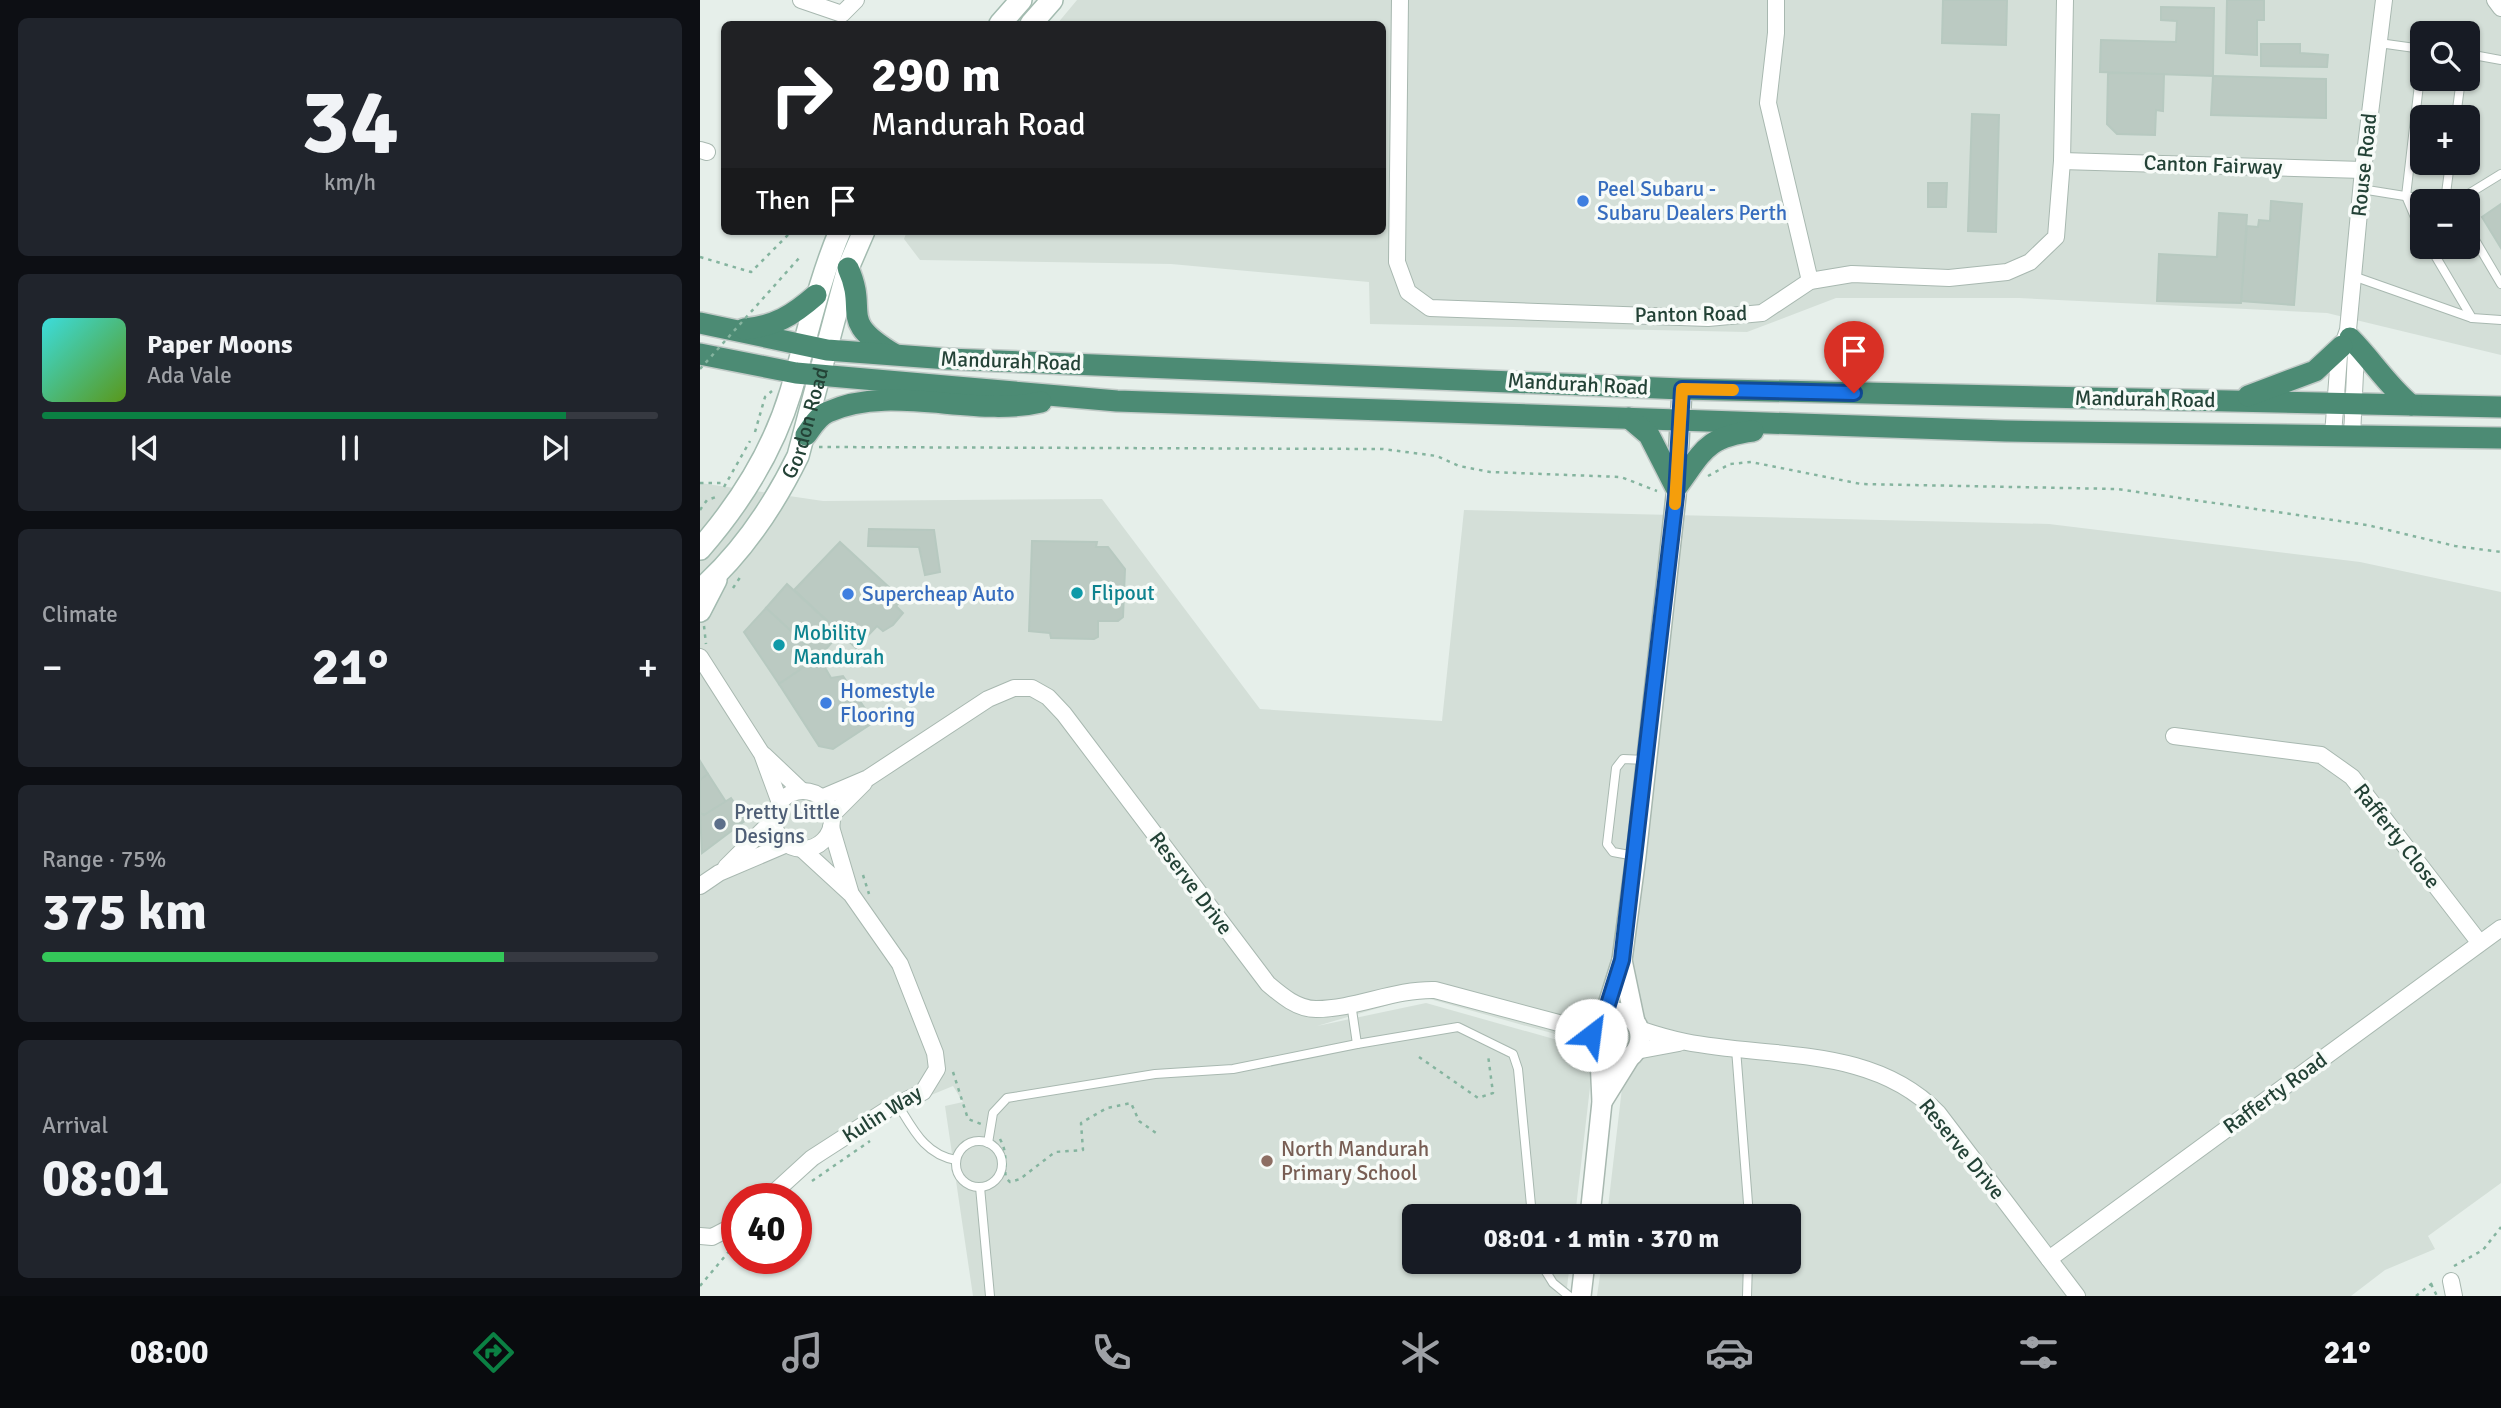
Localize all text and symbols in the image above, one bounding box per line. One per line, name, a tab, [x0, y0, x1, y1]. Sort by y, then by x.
map controls	[2410, 21, 2480, 259]
button: search	[2410, 21, 2480, 91]
text: 290 m	[871, 45, 1001, 105]
icon: right	[756, 49, 847, 140]
text: 34	[301, 66, 399, 179]
text: Mandurah Road	[871, 105, 1086, 144]
button: +	[2410, 105, 2480, 175]
street label: Rouse Road	[2346, 112, 2382, 218]
street label: Canton Fairway	[2143, 150, 2283, 180]
text: km/h	[324, 168, 376, 197]
place label: Peel Subaru - Subaru Dealers Perth	[1597, 176, 1787, 226]
icon: arrive	[824, 182, 862, 220]
text: Then	[756, 185, 810, 217]
button: −	[2410, 189, 2480, 259]
marker: Peel Subaru - Subaru Dealers Perth	[1575, 193, 1591, 209]
street label: Panton Road	[1634, 300, 1748, 328]
pin	[1824, 321, 1884, 393]
text: Paper Moons	[147, 329, 293, 361]
icon: arrive	[1835, 332, 1873, 370]
street label: Mandurah Road	[940, 346, 1082, 376]
text: Ada Vale	[147, 361, 232, 390]
street label: Gordon Road	[776, 364, 834, 483]
street label: Mandurah Road	[1507, 367, 1649, 401]
street label: Mandurah Road	[2074, 385, 2216, 413]
icon: previous	[126, 429, 164, 467]
icon: pause	[331, 429, 369, 467]
icon: next	[536, 429, 574, 467]
place label: Flipout	[1091, 580, 1155, 606]
place label: Supercheap Auto	[862, 581, 1015, 607]
marker: Flipout	[1069, 585, 1085, 601]
marker: Supercheap Auto	[840, 586, 856, 602]
text: Climate	[42, 600, 118, 629]
place label: Mobility Mandurah	[793, 620, 884, 670]
text: 21°	[312, 635, 388, 699]
marker: Mobility Mandurah	[771, 637, 787, 653]
text: −	[42, 644, 63, 691]
text: +	[637, 644, 658, 691]
place label: Homestyle Flooring	[840, 678, 935, 728]
marker: Homestyle Flooring	[818, 695, 834, 711]
street label: Rafferty Close	[2348, 778, 2446, 894]
place label: Pretty Little Designs	[734, 799, 840, 849]
marker: Pretty Little Designs	[712, 816, 728, 832]
street label: Reserve Drive	[1144, 826, 1238, 940]
text: Range · 75%	[42, 845, 166, 874]
text: 375 km	[42, 880, 207, 944]
position arrow	[1554, 998, 1628, 1072]
street label: Rafferty Road	[2218, 1047, 2332, 1139]
street label: Kulin Way	[837, 1079, 927, 1149]
street label: Reserve Drive	[1913, 1093, 2011, 1205]
text: Arrival	[42, 1111, 108, 1140]
place label: North Mandurah Primary School	[1281, 1136, 1429, 1186]
text: 08:01	[42, 1146, 170, 1210]
marker: North Mandurah Primary School	[1259, 1153, 1275, 1169]
speed limit sign: 40	[721, 1183, 812, 1274]
text: 08:01 · 1 min · 370 m	[1484, 1223, 1719, 1255]
icon: directions	[469, 1328, 518, 1377]
icon: music	[778, 1328, 827, 1377]
icon: phone	[1087, 1328, 1136, 1377]
icon: climate	[1396, 1328, 1445, 1377]
icon: car	[1705, 1328, 1754, 1377]
icon: filters	[2014, 1328, 2063, 1377]
text: 08:00	[130, 1333, 209, 1372]
text: 21°	[2323, 1333, 2371, 1372]

